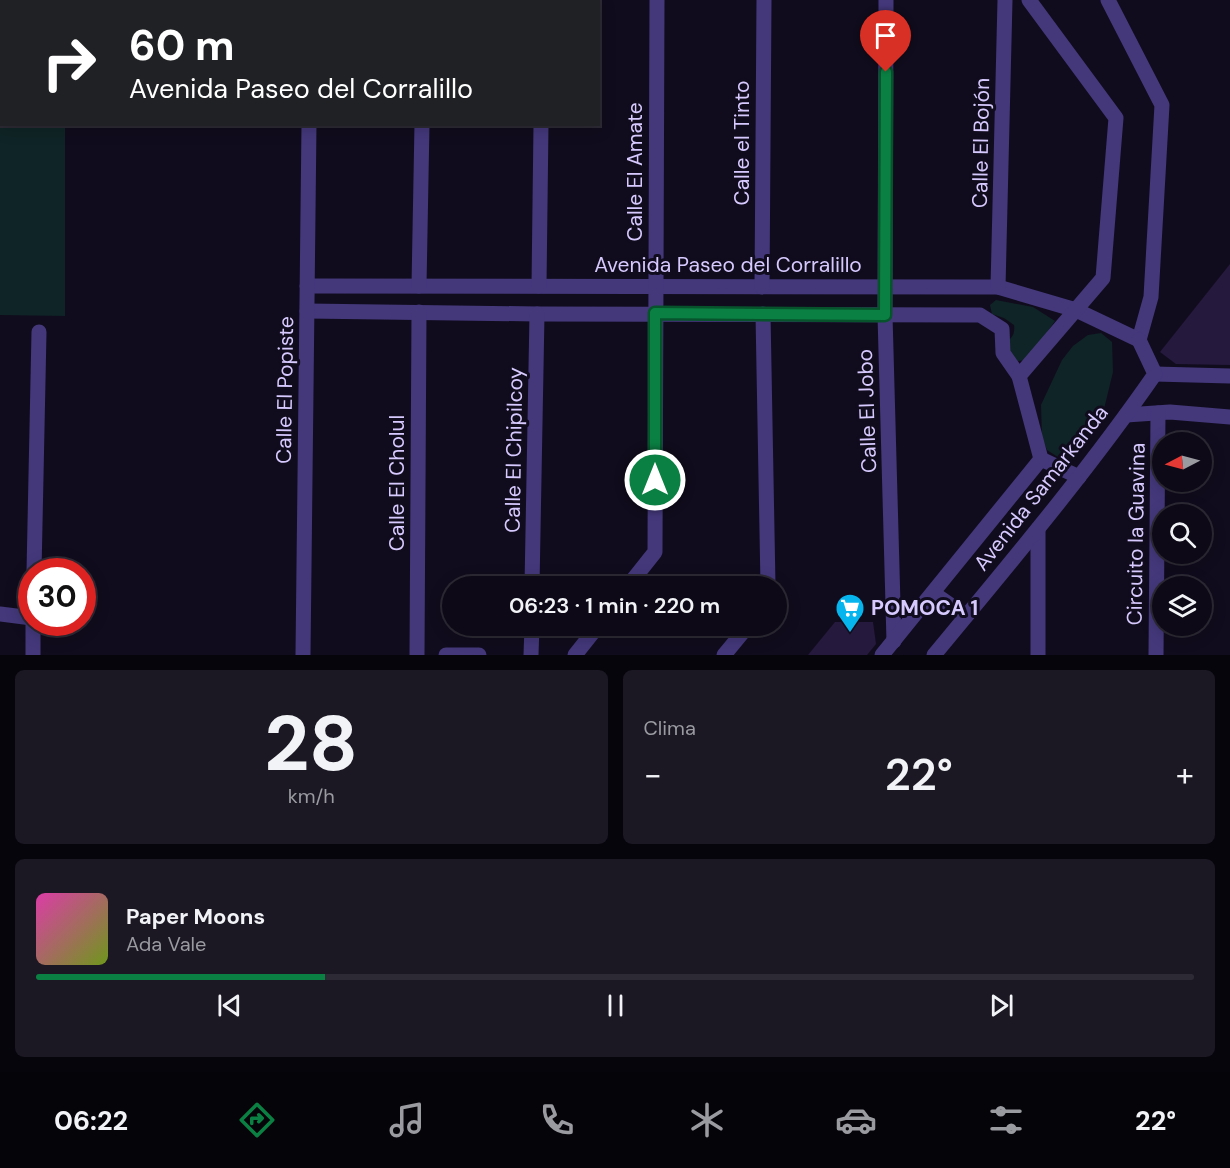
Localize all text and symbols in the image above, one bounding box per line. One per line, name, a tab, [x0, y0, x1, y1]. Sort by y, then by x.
pin	[860, 10, 911, 72]
text: 60 m	[129, 18, 235, 73]
icon: arrive	[869, 19, 902, 52]
icon: right	[30, 24, 108, 102]
text: Avenida Paseo del Corralillo	[129, 71, 473, 106]
street label: Calle El Bojón	[966, 78, 996, 208]
street label: Calle el Tinto	[728, 81, 756, 205]
street label: Calle El Amate	[621, 102, 649, 242]
street label: Avenida Paseo del Corralillo	[594, 251, 862, 279]
street label: Calle El Popiste	[270, 316, 300, 464]
street label: Calle El Jobo	[851, 349, 883, 473]
street label: Calle El Chipilcoy	[499, 367, 529, 533]
street label: Avenida Samarkanda	[968, 400, 1114, 576]
street label: Calle El Cholul	[383, 415, 411, 551]
north arrow	[1152, 432, 1212, 492]
map controls	[1152, 432, 1212, 636]
street label: Circuito la Guavina	[1120, 442, 1152, 626]
position arrow	[623, 448, 687, 512]
button: search	[1152, 504, 1212, 564]
speed limit sign: 30	[18, 558, 96, 636]
button: layers	[1152, 576, 1212, 636]
text: 06:23 · 1 min · 220 m	[509, 591, 720, 620]
supermarket icon: POMOCA 1	[834, 592, 866, 634]
place label: POMOCA 1	[871, 594, 978, 622]
text: 28	[264, 693, 358, 794]
text: Clima	[644, 715, 696, 741]
text: 22°	[885, 745, 953, 804]
text: −	[644, 753, 662, 796]
text: +	[1176, 753, 1194, 796]
text: km/h	[288, 783, 335, 809]
text: Paper Moons	[126, 902, 265, 931]
text: Ada Vale	[126, 931, 206, 957]
icon: previous	[213, 989, 246, 1022]
icon: pause	[599, 989, 632, 1022]
icon: next	[985, 989, 1018, 1022]
icon: directions	[236, 1099, 278, 1141]
icon: music	[386, 1099, 428, 1141]
icon: phone	[536, 1099, 578, 1141]
icon: climate	[686, 1099, 728, 1141]
icon: car	[835, 1099, 877, 1141]
icon: filters	[985, 1099, 1027, 1141]
text: 06:22	[54, 1103, 128, 1138]
text: 22°	[1135, 1103, 1176, 1138]

